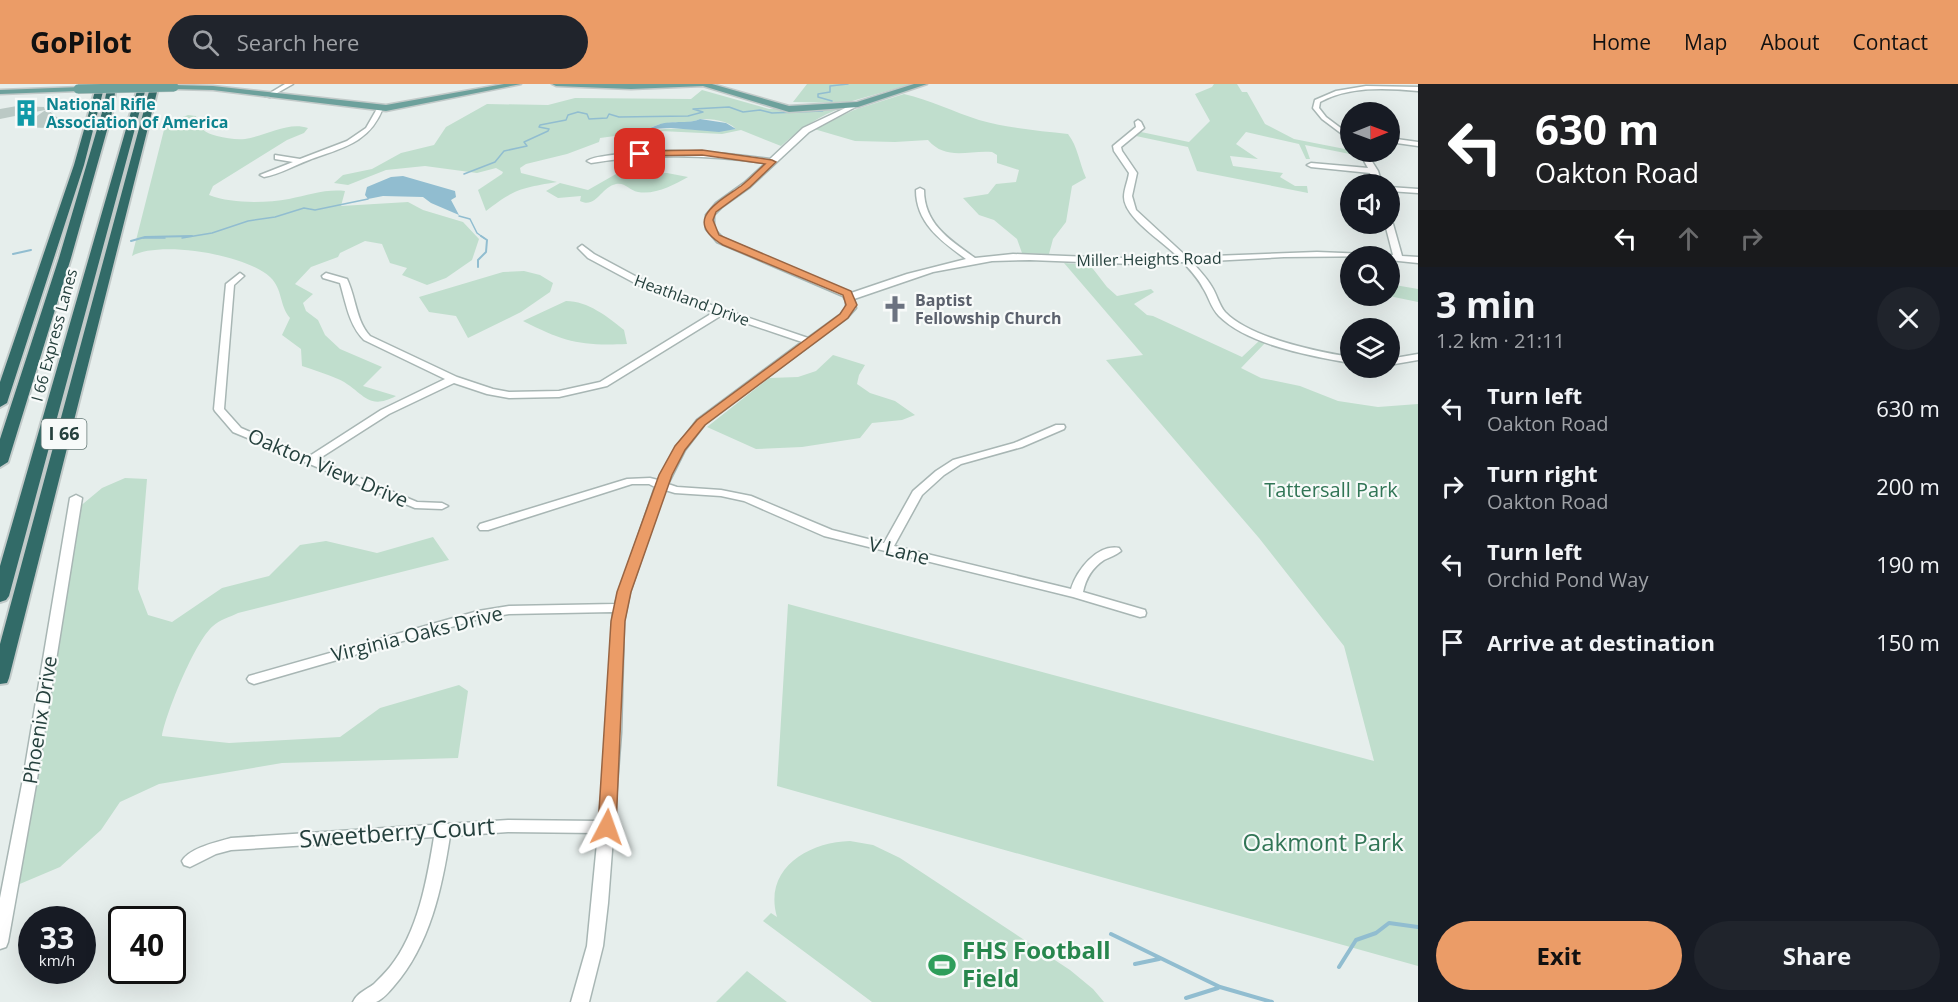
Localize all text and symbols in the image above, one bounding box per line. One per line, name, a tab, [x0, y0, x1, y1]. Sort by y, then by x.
search box	[168, 15, 588, 69]
text: GoPilot	[30, 23, 132, 61]
icon: search	[189, 26, 222, 59]
text: Search here	[237, 27, 359, 57]
text: Home	[1592, 28, 1651, 56]
text: Map	[1684, 28, 1727, 56]
text: About	[1760, 28, 1820, 56]
text: Contact	[1853, 28, 1928, 56]
place label: National Rifle Association of America	[46, 93, 229, 133]
building icon: National Rifle Association of America	[11, 98, 41, 128]
text: 630 m	[1535, 100, 1659, 157]
north arrow	[1340, 102, 1400, 162]
map controls	[1340, 102, 1400, 378]
icon: left	[1436, 108, 1514, 186]
pin	[614, 128, 665, 179]
icon: arrive	[623, 137, 656, 170]
text: Oakton Road	[1535, 154, 1699, 191]
button: sound	[1340, 174, 1400, 234]
icon: left	[1609, 222, 1642, 255]
icon: ahead	[1672, 222, 1705, 255]
icon: right	[1735, 222, 1768, 255]
button: search	[1340, 246, 1400, 306]
street label: Miller Heights Road	[1076, 247, 1222, 271]
street label: I 66 Express Lanes	[26, 266, 82, 404]
street label: Heathland Drive	[631, 269, 753, 331]
text: 3 min	[1436, 280, 1536, 329]
button: close	[1877, 287, 1940, 350]
place label: Baptist Fellowship Church	[915, 289, 1061, 329]
church icon: Baptist Fellowship Church	[880, 294, 910, 324]
button: layers	[1340, 318, 1400, 378]
text: 1.2 km · 21:11	[1436, 327, 1565, 354]
text: Turn left	[1487, 380, 1582, 410]
icon: left	[1436, 392, 1469, 425]
text: 630 m	[1876, 393, 1940, 423]
text: Oakton Road	[1487, 410, 1609, 437]
road number: I 66	[42, 419, 86, 449]
street label: Oakton View Drive	[244, 422, 412, 514]
text: Turn right	[1487, 458, 1598, 488]
icon: right	[1436, 470, 1469, 503]
text: 200 m	[1876, 471, 1940, 501]
park label: Tattersall Park	[1264, 476, 1398, 503]
text: Oakton Road	[1487, 488, 1609, 515]
street label: V Lane	[866, 530, 933, 571]
text: Turn left	[1487, 536, 1582, 566]
icon: left	[1436, 548, 1469, 581]
text: 190 m	[1876, 549, 1940, 579]
text: Orchid Pond Way	[1487, 566, 1648, 593]
street label: Virginia Oaks Drive	[328, 599, 505, 668]
icon: arrive	[1436, 626, 1469, 659]
text: Arrive at destination	[1487, 627, 1715, 657]
text: 150 m	[1876, 627, 1940, 657]
street label: Phoenix Drive	[16, 654, 63, 786]
position arrow	[575, 795, 639, 859]
street label: Sweetberry Court	[298, 808, 496, 855]
park label: Oakmont Park	[1243, 825, 1404, 858]
speed limit sign: 40	[108, 906, 186, 984]
text: 33	[40, 917, 74, 958]
button: Exit	[1436, 921, 1682, 990]
button: Share	[1694, 921, 1940, 990]
place label: FHS Football Field	[962, 933, 1111, 994]
text: km/h	[39, 950, 75, 970]
sports icon: FHS Football Field	[927, 950, 957, 980]

